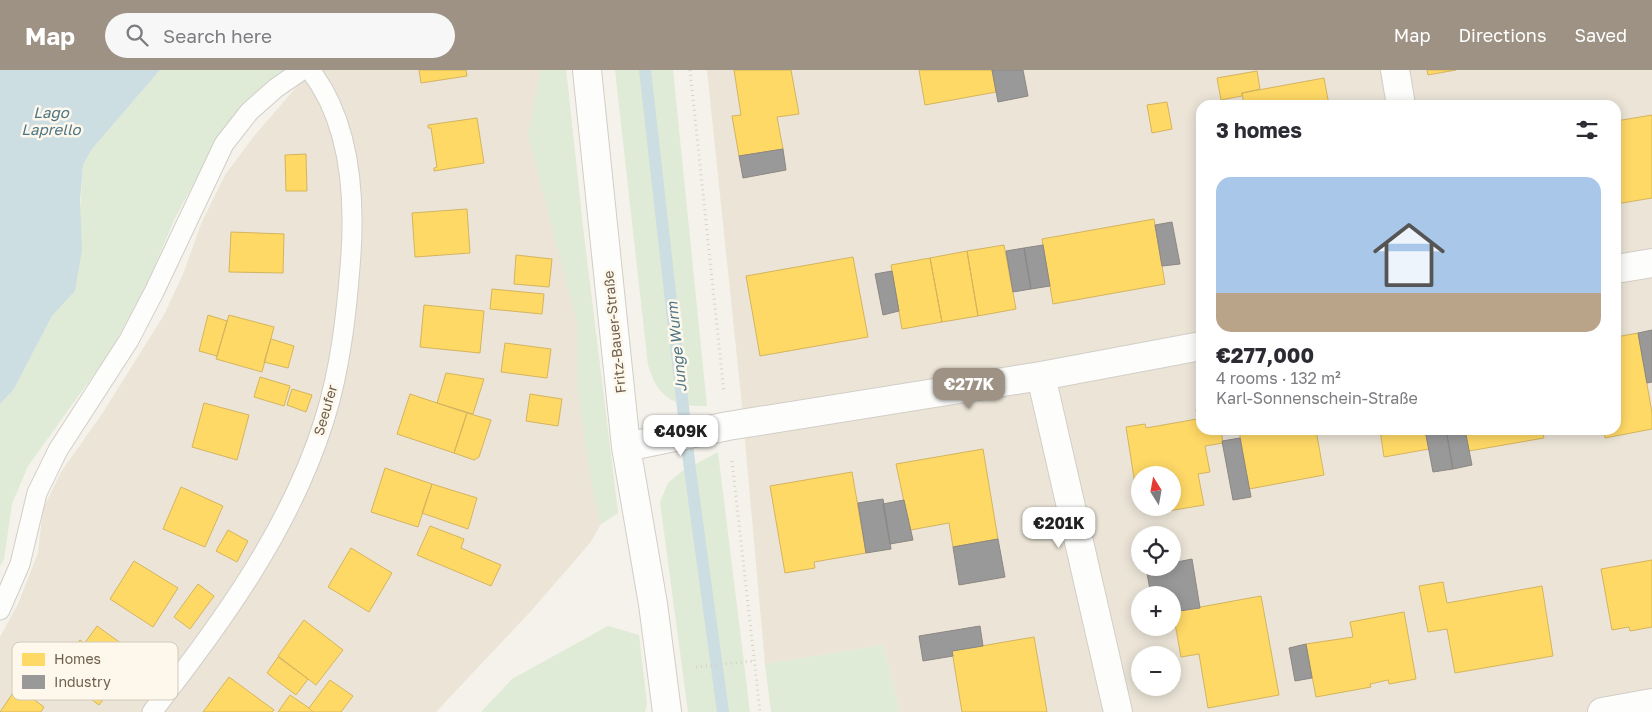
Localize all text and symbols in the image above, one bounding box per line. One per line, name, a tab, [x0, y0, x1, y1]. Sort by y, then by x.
search box	[105, 13, 455, 58]
text: Map	[25, 21, 75, 50]
icon: search	[123, 21, 151, 49]
text: Search here	[163, 24, 272, 47]
text: Map	[1394, 24, 1430, 46]
text: Directions	[1458, 24, 1546, 46]
text: Saved	[1574, 24, 1627, 46]
water label: Lago Laprello	[21, 103, 82, 138]
icon: filters	[1573, 116, 1601, 144]
text: 3 homes	[1216, 117, 1302, 143]
icon: home	[1364, 210, 1454, 300]
street label: Fritz-Bauer-Straße	[599, 270, 629, 394]
water label: Junge Wurm	[662, 300, 691, 393]
text: €277,000	[1216, 342, 1314, 368]
pin: €277K	[934, 368, 1004, 410]
text: 4 rooms · 132 m²	[1216, 368, 1341, 388]
text: €277K	[944, 374, 994, 394]
street label: Seeufer	[310, 382, 341, 437]
text: Karl-Sonnenschein-Straße	[1216, 388, 1418, 408]
pin: €409K	[646, 414, 716, 457]
text: €409K	[654, 421, 708, 441]
north arrow	[1131, 466, 1181, 516]
map controls	[1131, 466, 1181, 696]
pin: €201K	[1024, 506, 1094, 549]
text: €201K	[1033, 513, 1085, 533]
button: locate	[1131, 526, 1181, 576]
button: +	[1131, 586, 1181, 636]
legend	[12, 642, 178, 700]
button: −	[1131, 646, 1181, 696]
text: Homes	[54, 650, 101, 667]
text: Industry	[54, 673, 111, 690]

